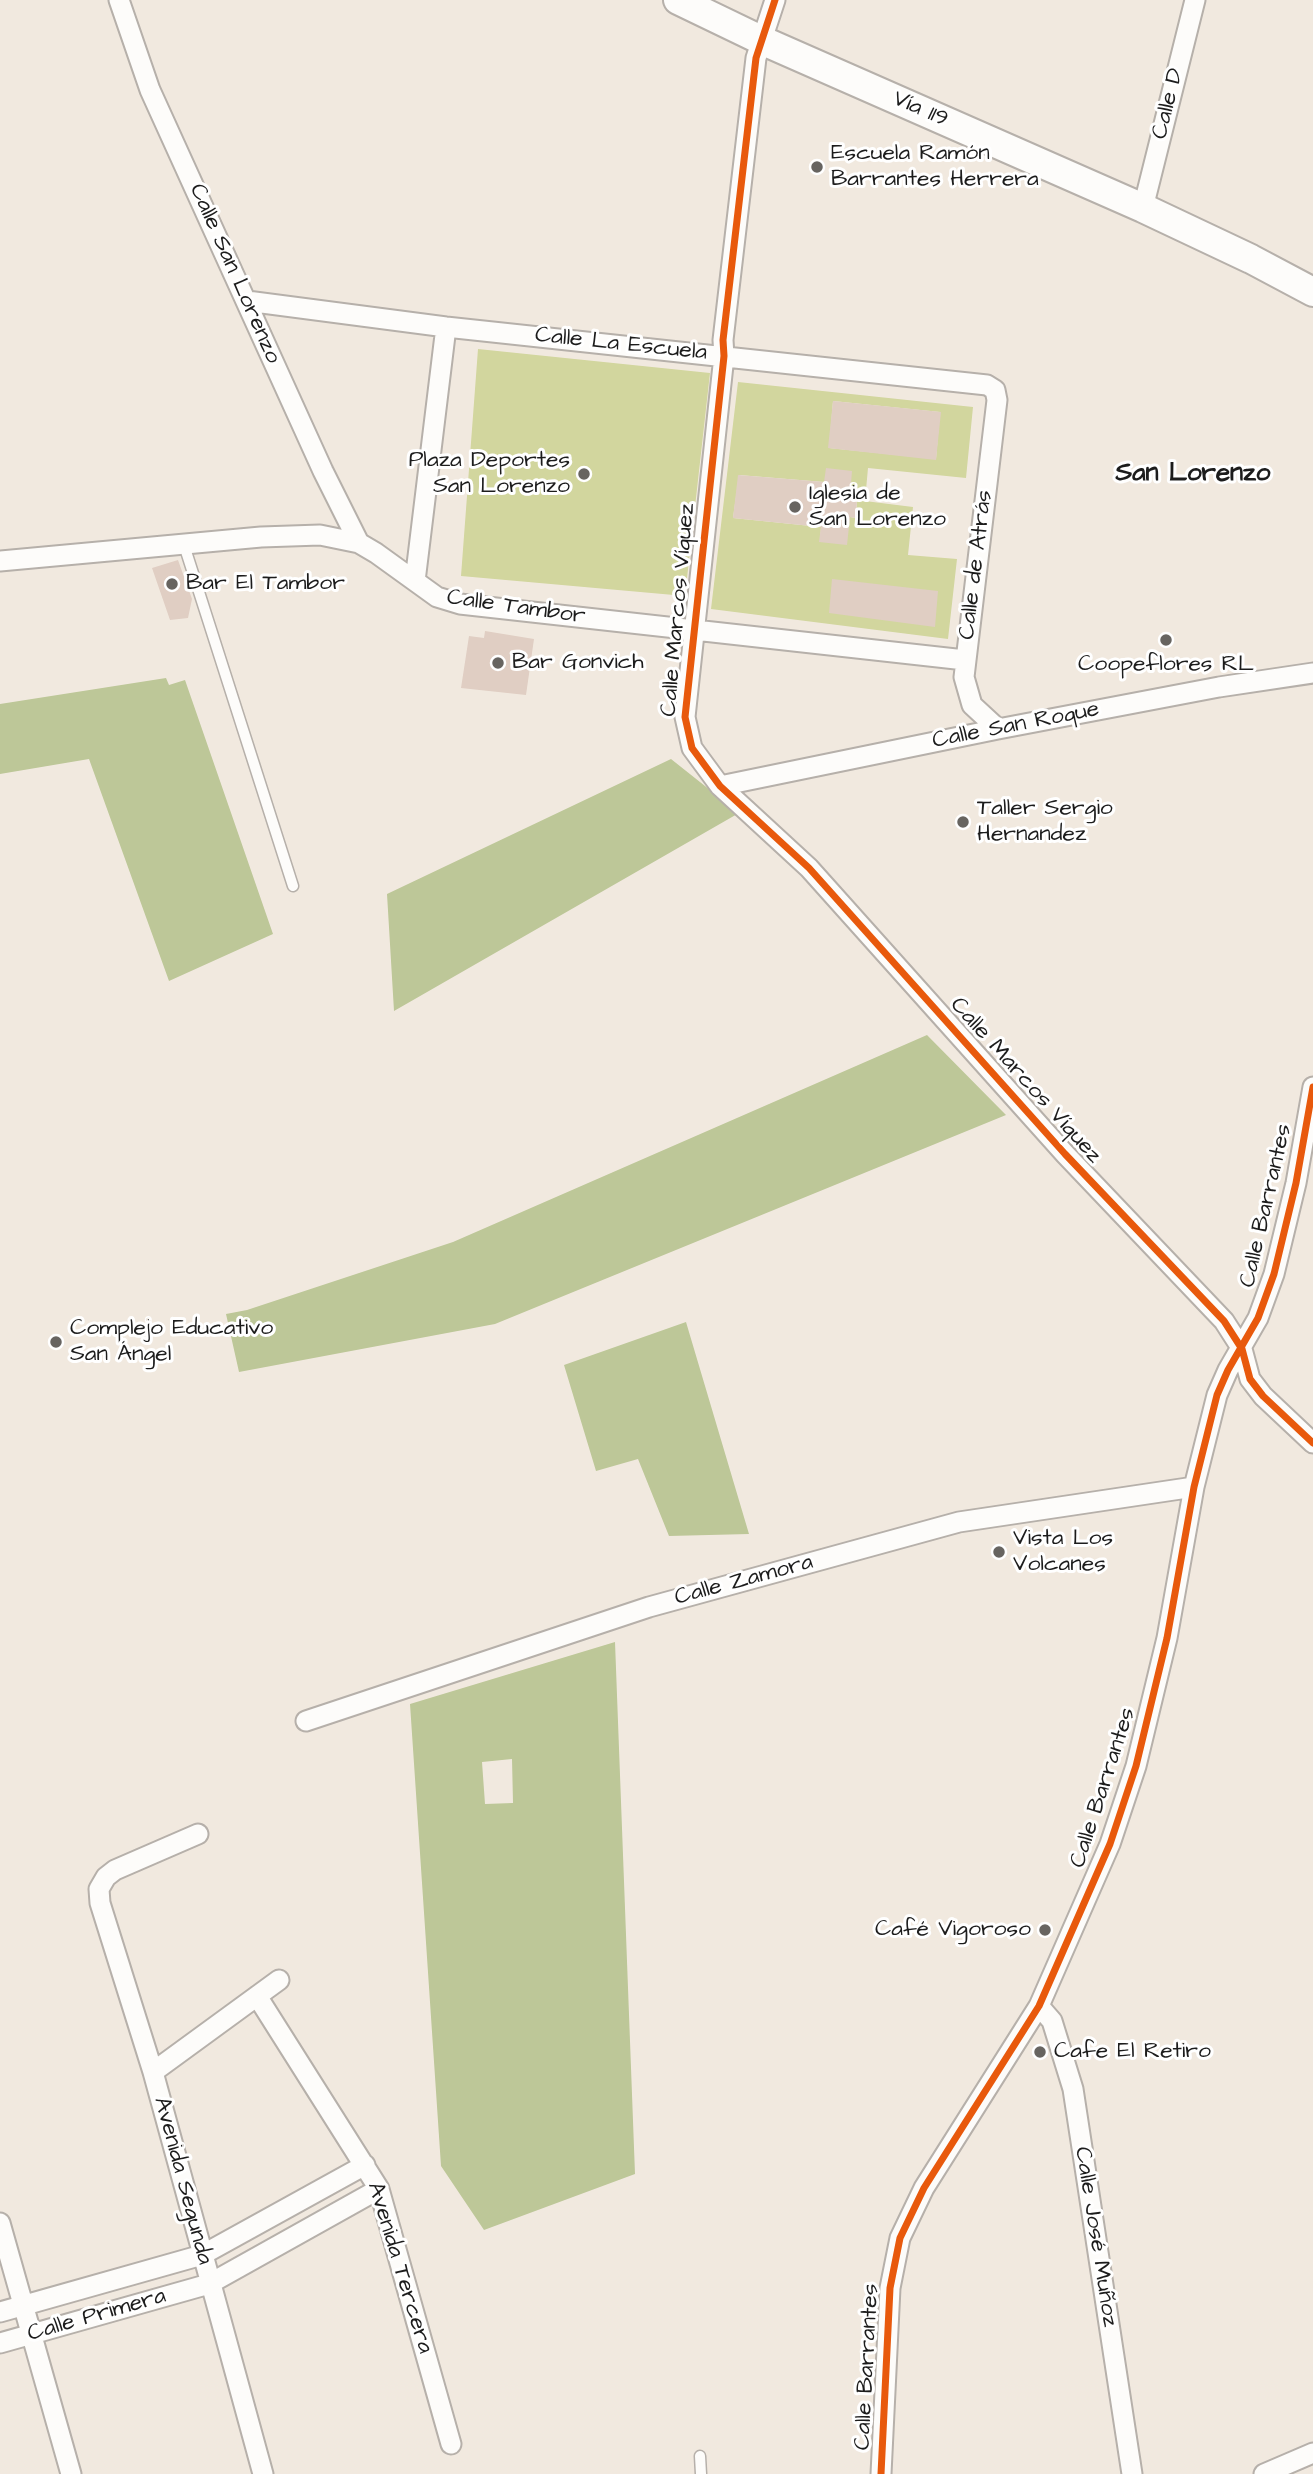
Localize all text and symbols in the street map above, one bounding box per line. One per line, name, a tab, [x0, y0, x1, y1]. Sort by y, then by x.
street label: Calle D	[1147, 66, 1191, 142]
street label: Vía 119	[888, 86, 952, 134]
place label: Escuela Ramón Barrantes Herrera	[831, 140, 1039, 194]
marker: Escuela Ramón Barrantes Herrera	[809, 159, 825, 175]
street label: Calle San Lorenzo	[182, 180, 286, 368]
street label: Calle La Escuela	[534, 322, 708, 368]
place label: Plaza Deportes San Lorenzo	[409, 447, 570, 501]
district label: San Lorenzo	[1116, 459, 1270, 491]
marker: Plaza Deportes San Lorenzo	[576, 466, 592, 482]
place label: Iglesia de San Lorenzo	[809, 480, 946, 534]
street label: Calle de Atrás	[954, 489, 1000, 641]
marker: Iglesia de San Lorenzo	[787, 499, 803, 515]
street label: Calle Marcos Víquez	[656, 502, 702, 718]
place label: Bar El Tambor	[186, 570, 345, 598]
marker: Bar El Tambor	[164, 576, 180, 592]
street label: Calle Tambor	[445, 585, 587, 631]
marker: Coopeflores RL	[1158, 632, 1174, 648]
place label: Bar Gonvich	[512, 649, 644, 677]
place label: Coopeflores RL	[1078, 651, 1254, 679]
marker: Bar Gonvich	[490, 655, 506, 671]
street label: Calle San Roque	[930, 696, 1102, 756]
place label: Taller Sergio Hernandez	[977, 795, 1113, 849]
marker: Taller Sergio Hernandez	[955, 814, 971, 830]
street label: Calle Marcos Víquez	[943, 992, 1107, 1170]
street label: Calle Barrantes	[1235, 1122, 1299, 1290]
place label: Complejo Educativo San Ángel	[70, 1315, 273, 1369]
marker: Complejo Educativo San Ángel	[48, 1334, 64, 1350]
place label: Vista Los Volcanes	[1013, 1525, 1113, 1579]
marker: Vista Los Volcanes	[991, 1544, 1007, 1560]
street label: Calle Zamora	[672, 1549, 816, 1613]
street label: Calle Barrantes	[1065, 1704, 1143, 1872]
place label: Café Vigoroso	[875, 1916, 1031, 1944]
marker: Café Vigoroso	[1037, 1922, 1053, 1938]
place label: Cafe El Retiro	[1054, 2038, 1211, 2066]
marker: Cafe El Retiro	[1032, 2044, 1048, 2060]
street label: Avenida Segunda	[146, 2094, 218, 2268]
street label: Calle José Muñoz	[1067, 2145, 1123, 2329]
street label: Avenida Tercera	[360, 2179, 438, 2357]
street label: Calle Primera	[25, 2283, 169, 2349]
street label: Calle Barrantes	[850, 2283, 886, 2451]

